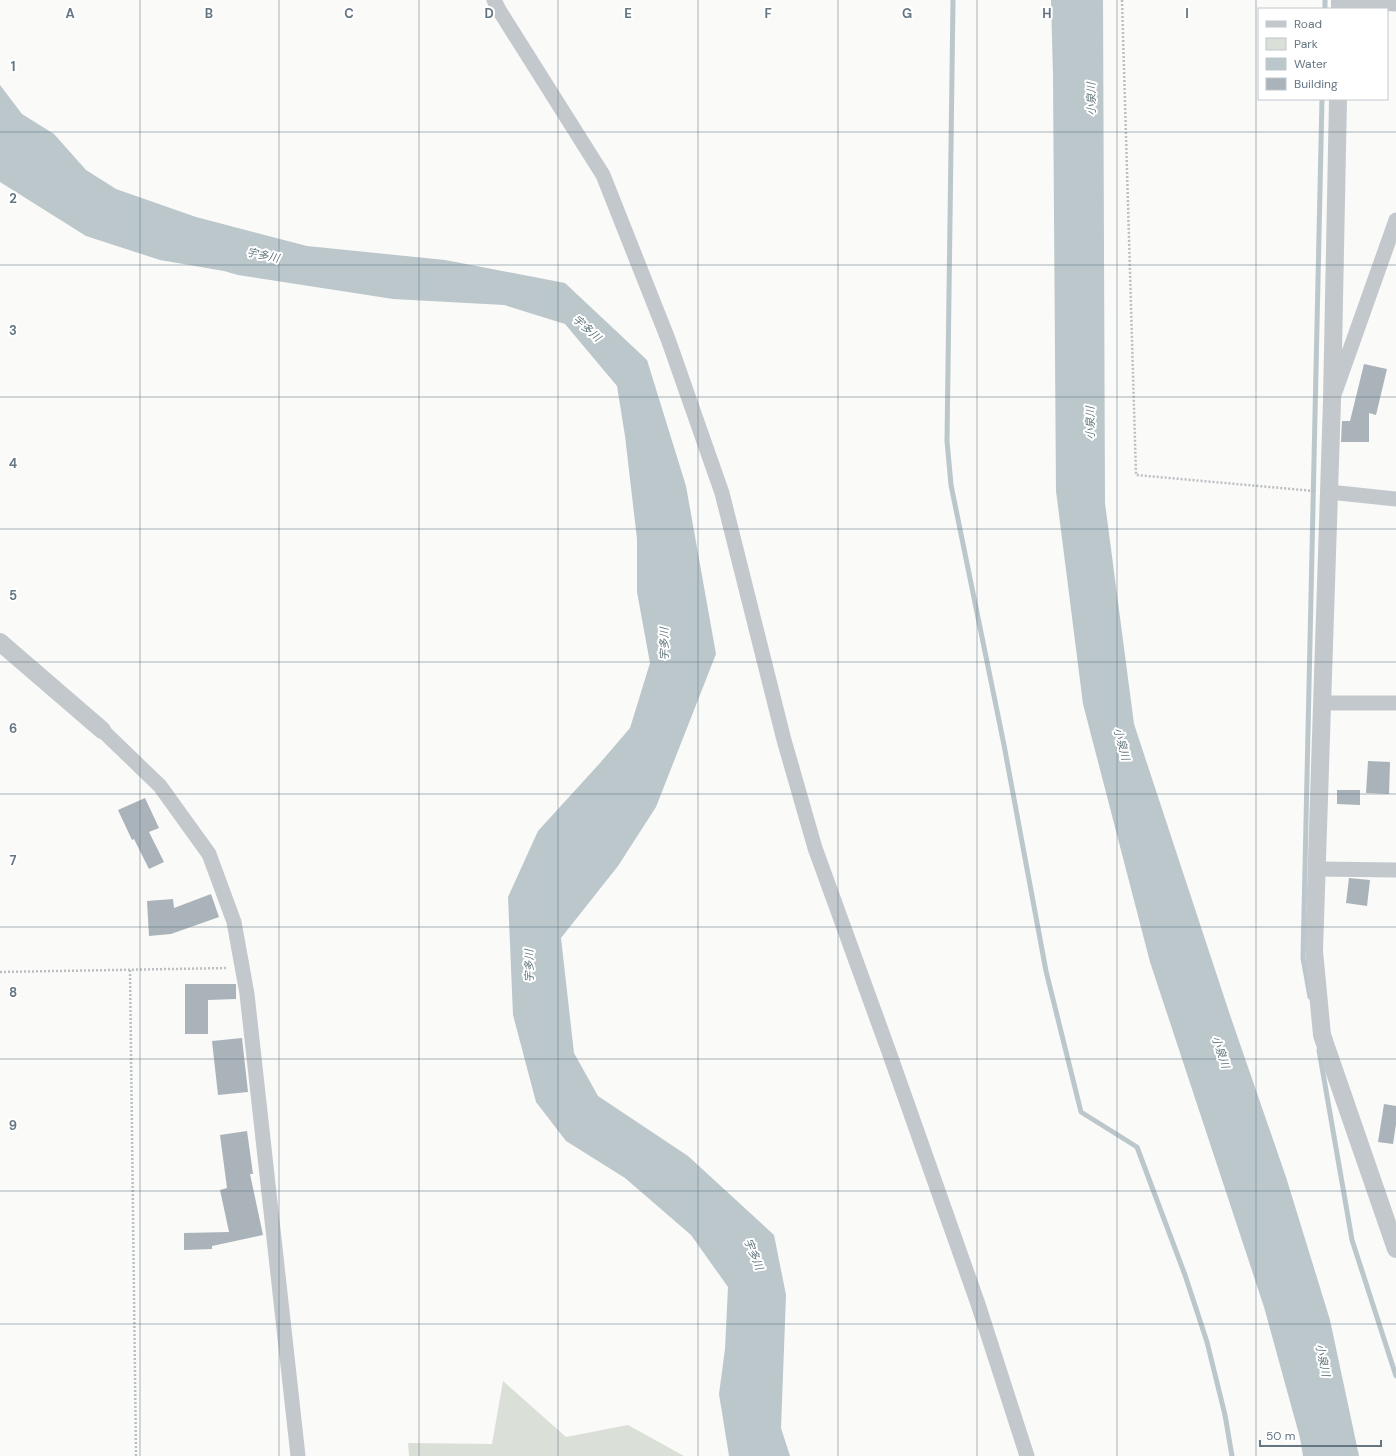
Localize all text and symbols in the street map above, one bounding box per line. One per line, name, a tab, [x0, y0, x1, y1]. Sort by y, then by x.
text: A	[65, 5, 75, 22]
text: B	[205, 5, 213, 22]
text: C	[344, 5, 354, 22]
text: D	[484, 5, 494, 22]
text: E	[624, 5, 632, 22]
text: F	[764, 5, 772, 22]
text: G	[902, 5, 912, 22]
text: H	[1042, 5, 1052, 22]
text: I	[1185, 5, 1189, 22]
legend	[1258, 8, 1388, 100]
text: Road	[1294, 16, 1322, 32]
text: Park	[1294, 36, 1318, 52]
text: Water	[1294, 56, 1328, 72]
text: 1	[11, 58, 15, 75]
text: Building	[1294, 76, 1338, 92]
water label: 小泉川	[1084, 82, 1098, 116]
text: 2	[9, 190, 17, 207]
water label: 宇多川	[245, 245, 282, 265]
water label: 宇多川	[570, 312, 605, 345]
text: 3	[9, 322, 17, 339]
water label: 小泉川	[1083, 406, 1097, 440]
text: 4	[9, 455, 17, 472]
text: 5	[9, 587, 17, 604]
water label: 宇多川	[657, 627, 671, 661]
text: 6	[9, 720, 17, 737]
water label: 小泉川	[1111, 726, 1133, 763]
text: 7	[10, 852, 17, 869]
water label: 宇多川	[522, 949, 536, 983]
text: 8	[9, 984, 17, 1001]
water label: 小泉川	[1209, 1034, 1233, 1071]
text: 9	[9, 1117, 17, 1134]
water label: 宇多川	[741, 1236, 767, 1273]
water label: 小泉川	[1313, 1342, 1333, 1379]
scale bar	[1260, 1422, 1381, 1448]
text: 50 m	[1266, 1428, 1295, 1444]

